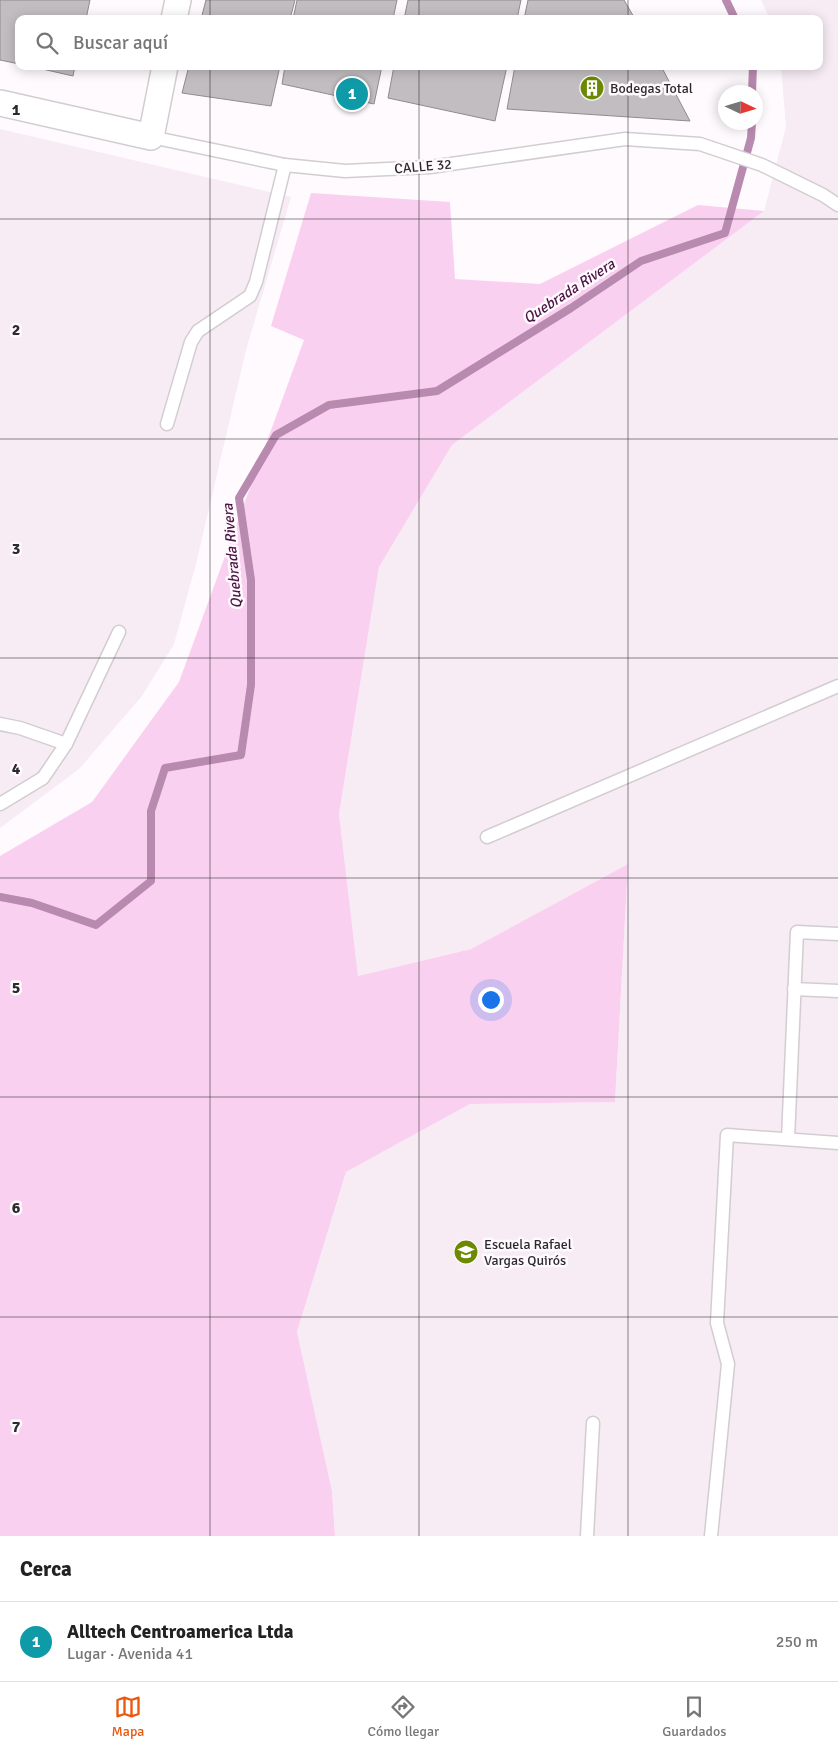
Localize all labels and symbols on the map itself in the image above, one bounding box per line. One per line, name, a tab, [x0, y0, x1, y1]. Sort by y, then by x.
pin: 1	[336, 75, 368, 113]
building icon: Bodegas Total	[579, 75, 605, 101]
place label: Bodegas Total	[610, 80, 693, 97]
north arrow	[718, 85, 763, 130]
text: 1	[12, 100, 21, 120]
street label: CALLE 32	[394, 156, 452, 177]
water label: Quebrada Rivera	[520, 255, 618, 327]
text: 2	[12, 320, 20, 340]
water label: Quebrada Rivera	[218, 502, 246, 609]
text: 3	[12, 539, 20, 559]
text: 4	[12, 759, 21, 779]
text: 5	[12, 978, 20, 998]
your location	[478, 987, 504, 1013]
text: 6	[12, 1198, 21, 1218]
place label: Escuela Rafael Vargas Quirós	[484, 1236, 572, 1269]
school or university icon: Escuela Rafael Vargas Quirós	[453, 1239, 479, 1265]
text: 7	[12, 1417, 21, 1437]

